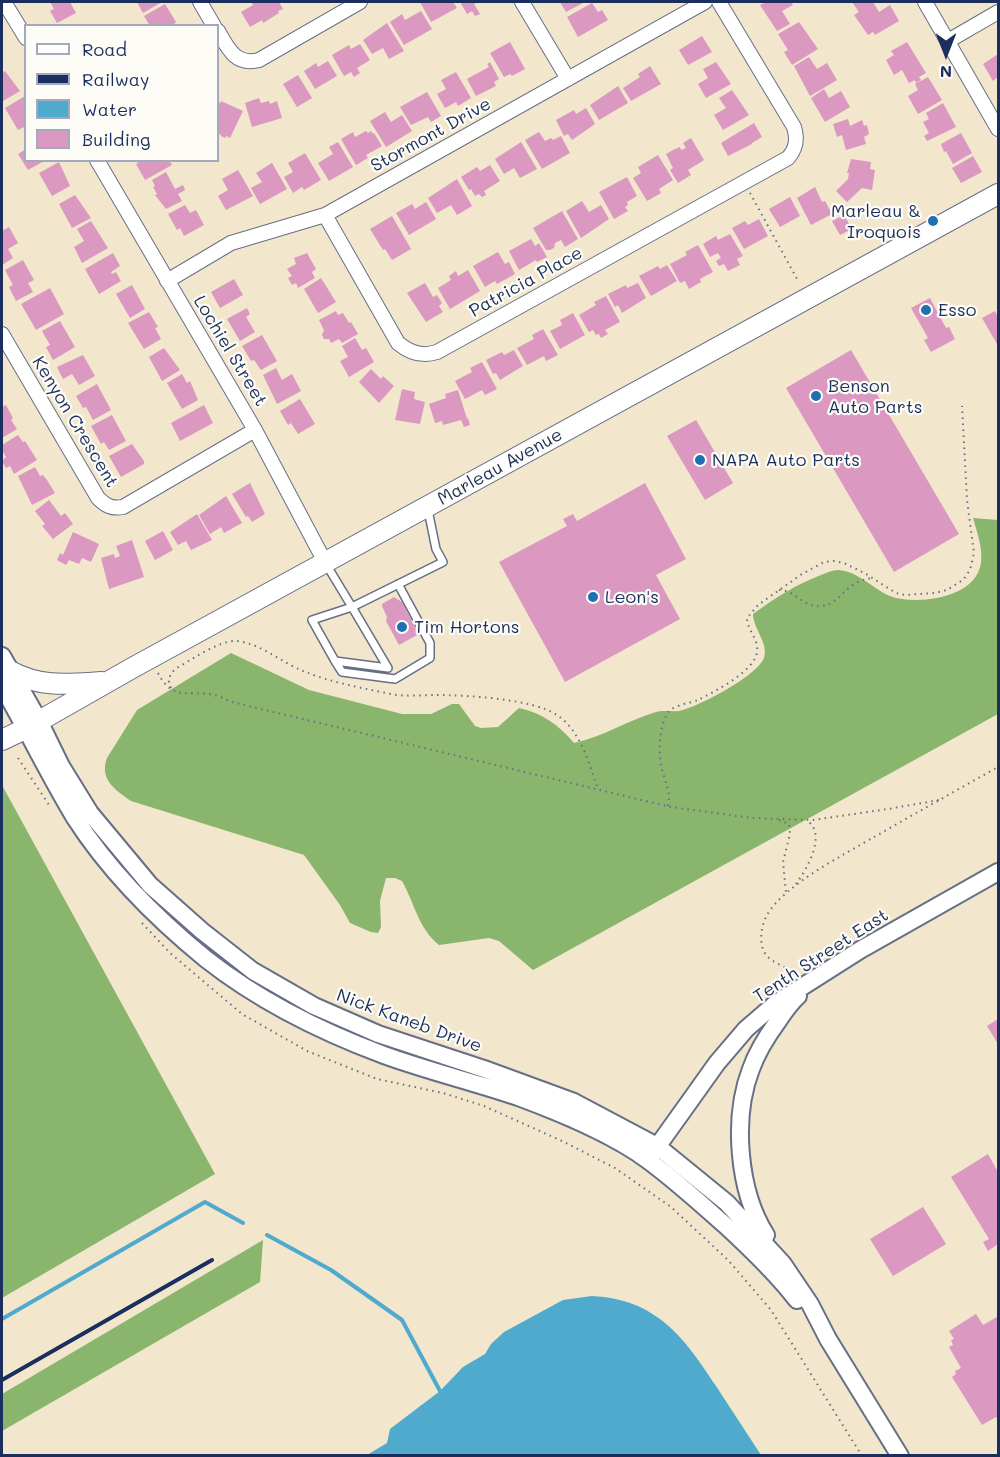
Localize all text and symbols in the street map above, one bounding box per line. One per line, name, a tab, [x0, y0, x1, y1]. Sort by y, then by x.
legend	[24, 24, 219, 162]
north arrow	[916, 24, 976, 84]
text: Road	[82, 37, 127, 61]
text: N	[940, 62, 952, 83]
text: Railway	[82, 67, 149, 91]
street label: Stormont Drive	[367, 93, 495, 177]
text: Water	[82, 97, 137, 121]
text: Building	[82, 127, 150, 151]
place label: Marleau & Iroquois	[831, 200, 921, 242]
marker: Marleau & Iroquois	[926, 214, 940, 228]
street label: Patricia Place	[466, 242, 586, 322]
street label: Lochiel Street	[189, 292, 271, 410]
place label: Esso	[938, 299, 976, 321]
marker: Esso	[919, 303, 933, 317]
street label: Kenyon Crescent	[27, 352, 123, 492]
place label: Benson Auto Parts	[828, 375, 923, 418]
marker: Benson Auto Parts	[809, 389, 823, 403]
street label: Marleau Avenue	[434, 424, 566, 510]
place label: NAPA Auto Parts	[712, 449, 860, 471]
marker: NAPA Auto Parts	[693, 453, 707, 467]
place label: Leon's	[605, 586, 659, 608]
marker: Leon's	[586, 590, 600, 604]
place label: Tim Hortons	[414, 616, 519, 638]
marker: Tim Hortons	[395, 620, 409, 634]
street label: Tenth Street East	[750, 904, 892, 1008]
street label: Nick Kaneb Drive	[334, 985, 484, 1057]

